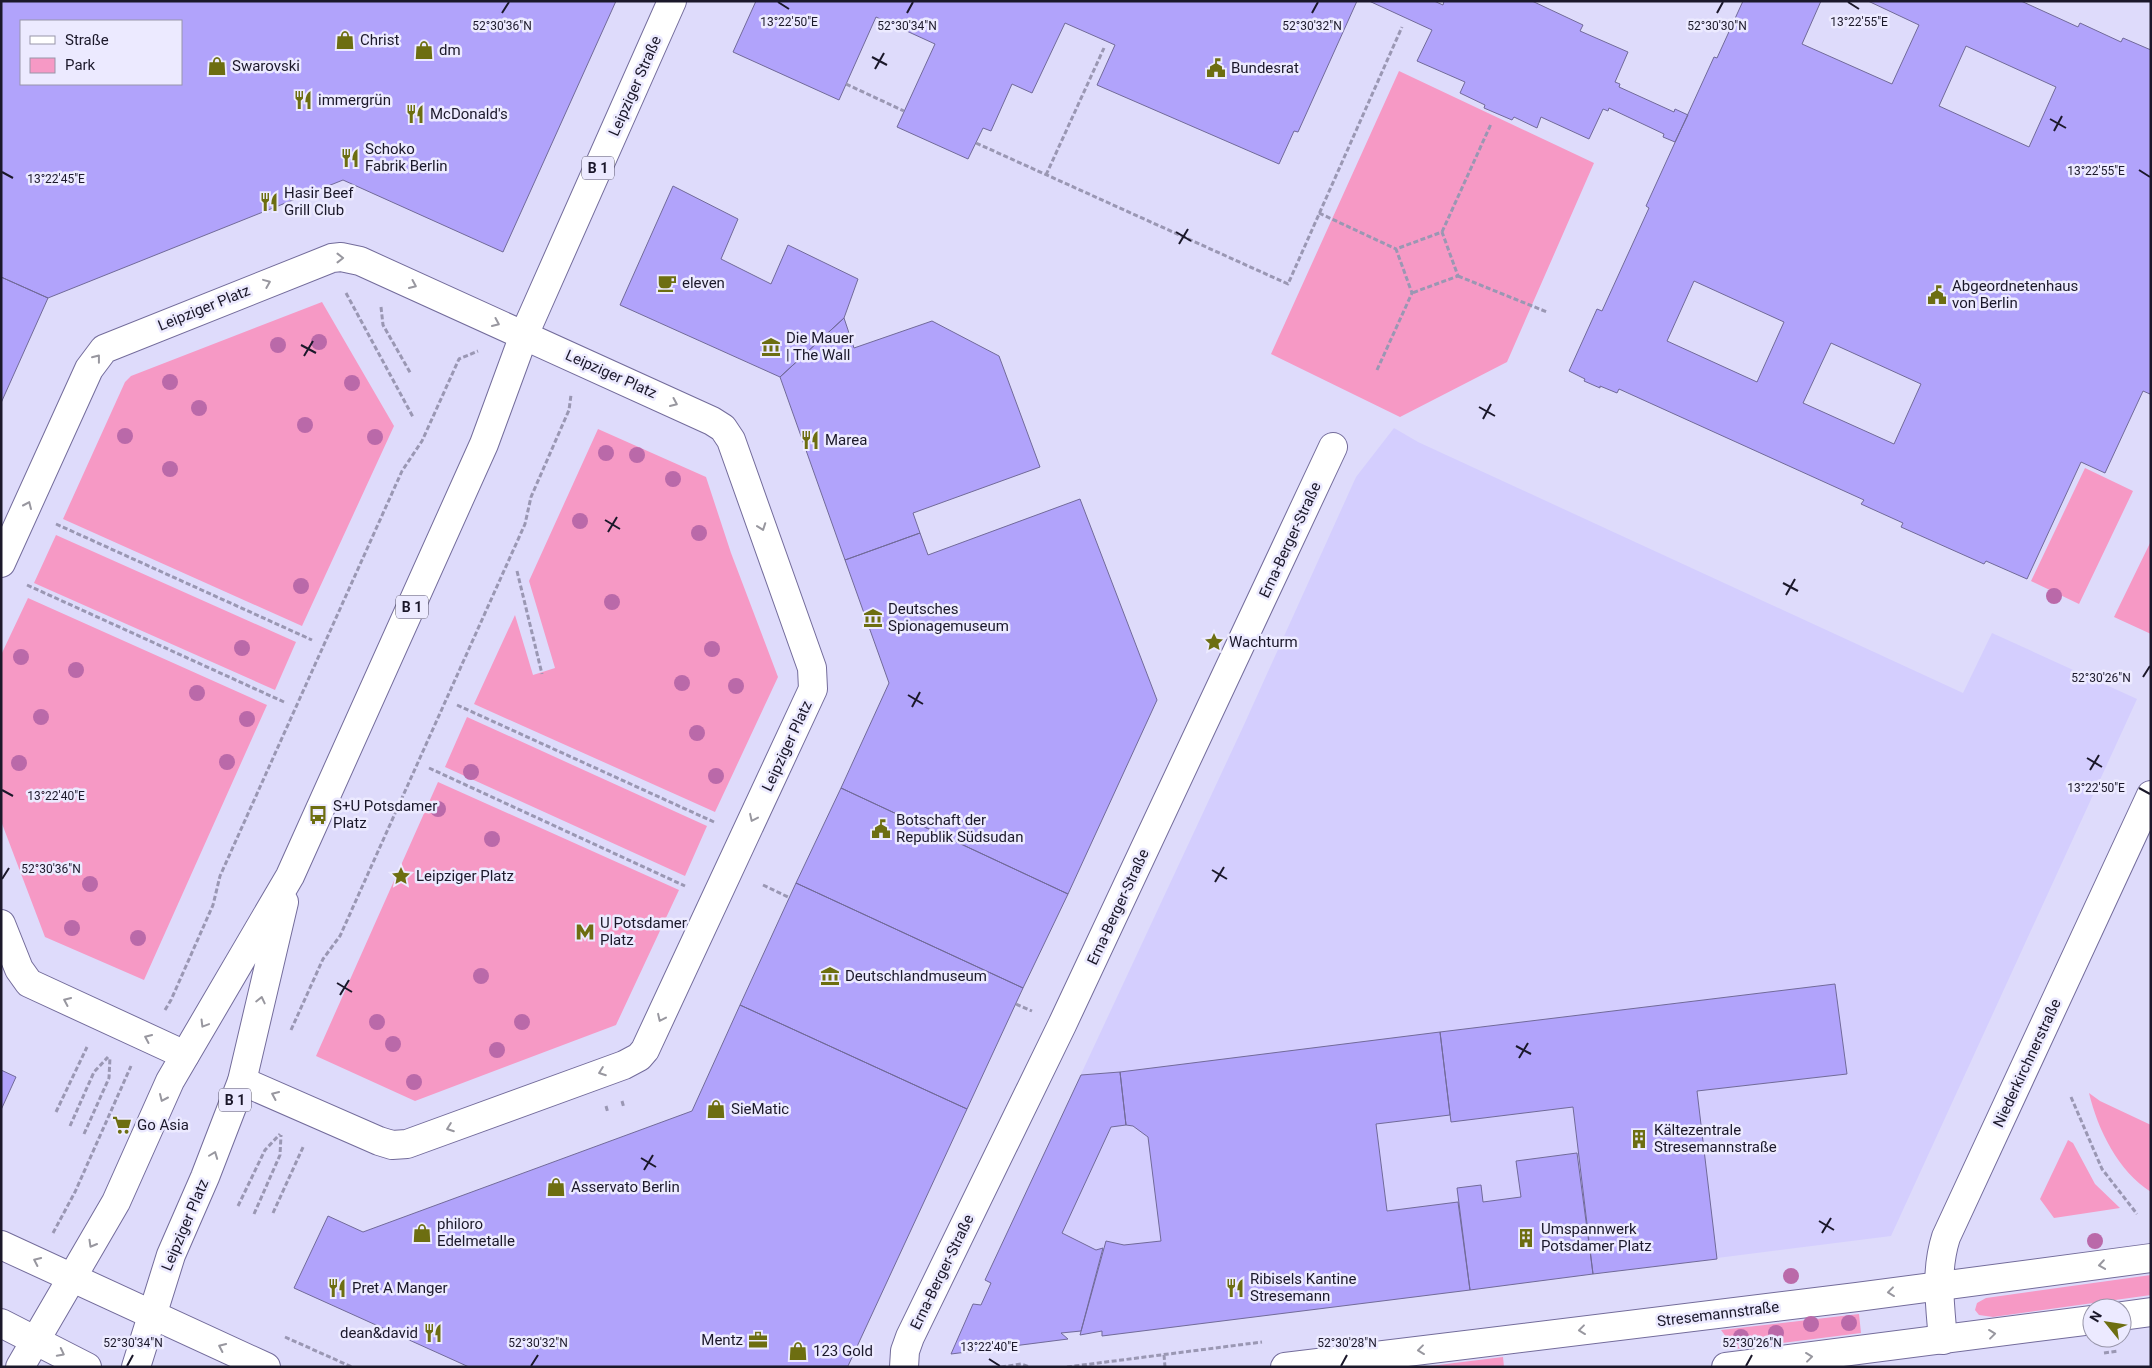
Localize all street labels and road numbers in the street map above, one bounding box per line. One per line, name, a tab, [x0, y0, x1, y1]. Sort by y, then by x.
street label: Leipziger Straße	[605, 33, 665, 139]
road number: B 1	[582, 156, 614, 180]
street label: Leipziger Platz	[155, 281, 253, 335]
street label: Leipziger Platz	[563, 346, 659, 402]
street label: Erna-Berger-Straße	[1255, 479, 1325, 601]
road number: B 1	[396, 596, 428, 618]
street label: Leipziger Platz	[758, 698, 816, 794]
street label: Erna-Berger-Straße	[1083, 846, 1153, 968]
street label: Niederkirchnerstraße	[1989, 996, 2065, 1130]
road number: B 1	[219, 1088, 251, 1112]
street label: Leipziger Platz	[158, 1176, 212, 1274]
street label: Erna-Berger-Straße	[906, 1212, 978, 1332]
street label: Stresemannstraße	[1656, 1298, 1780, 1330]

